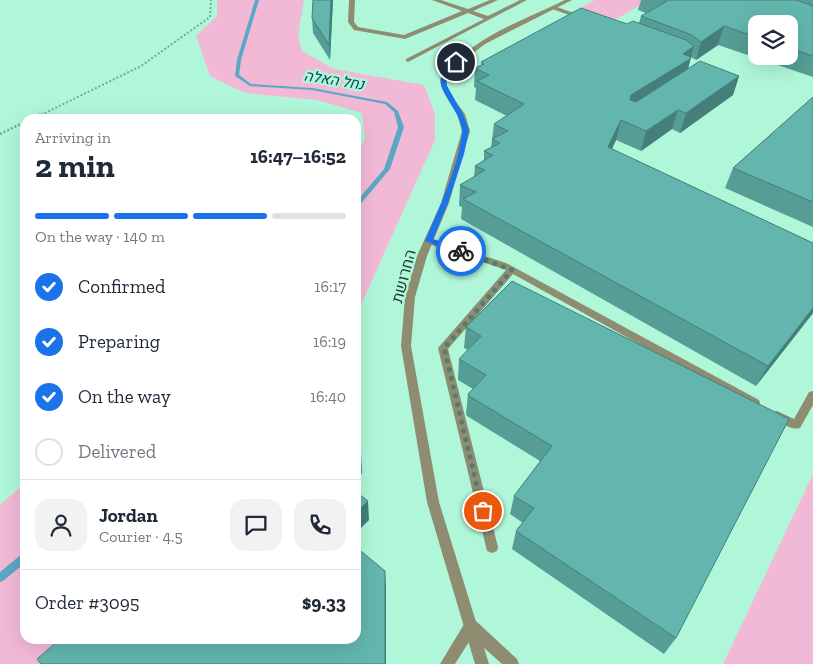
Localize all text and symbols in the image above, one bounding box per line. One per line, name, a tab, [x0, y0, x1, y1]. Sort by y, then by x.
map controls	[748, 15, 798, 65]
button: layers	[748, 15, 798, 65]
pin	[435, 41, 477, 83]
icon: home	[442, 48, 470, 76]
water label: נחל האלה	[303, 66, 367, 94]
text: Arriving in	[35, 128, 111, 147]
text: 16:47–16:52	[250, 145, 346, 168]
text: 2 min	[35, 147, 115, 185]
courier	[436, 226, 486, 276]
text: On the way · 140 m	[35, 227, 165, 246]
icon: bike	[447, 237, 475, 265]
street label: החרושת	[387, 247, 420, 305]
icon: check	[35, 273, 63, 301]
text: Confirmed	[78, 275, 165, 298]
text: 16:17	[314, 277, 346, 296]
icon: check	[35, 328, 63, 356]
text: Preparing	[78, 330, 160, 353]
text: 16:19	[313, 332, 346, 351]
icon: check	[35, 383, 63, 411]
text: On the way	[78, 385, 171, 408]
text: 16:40	[310, 387, 346, 406]
text: Delivered	[78, 440, 156, 463]
pin	[462, 490, 504, 532]
icon: bag	[469, 497, 497, 525]
button: person	[35, 499, 87, 551]
button: chat	[230, 499, 282, 551]
button: phone	[294, 499, 346, 551]
text: Jordan	[99, 504, 158, 527]
text: Courier · 4.5	[99, 527, 183, 546]
text: Order #3095	[35, 591, 139, 614]
text: $9.33	[302, 591, 346, 614]

